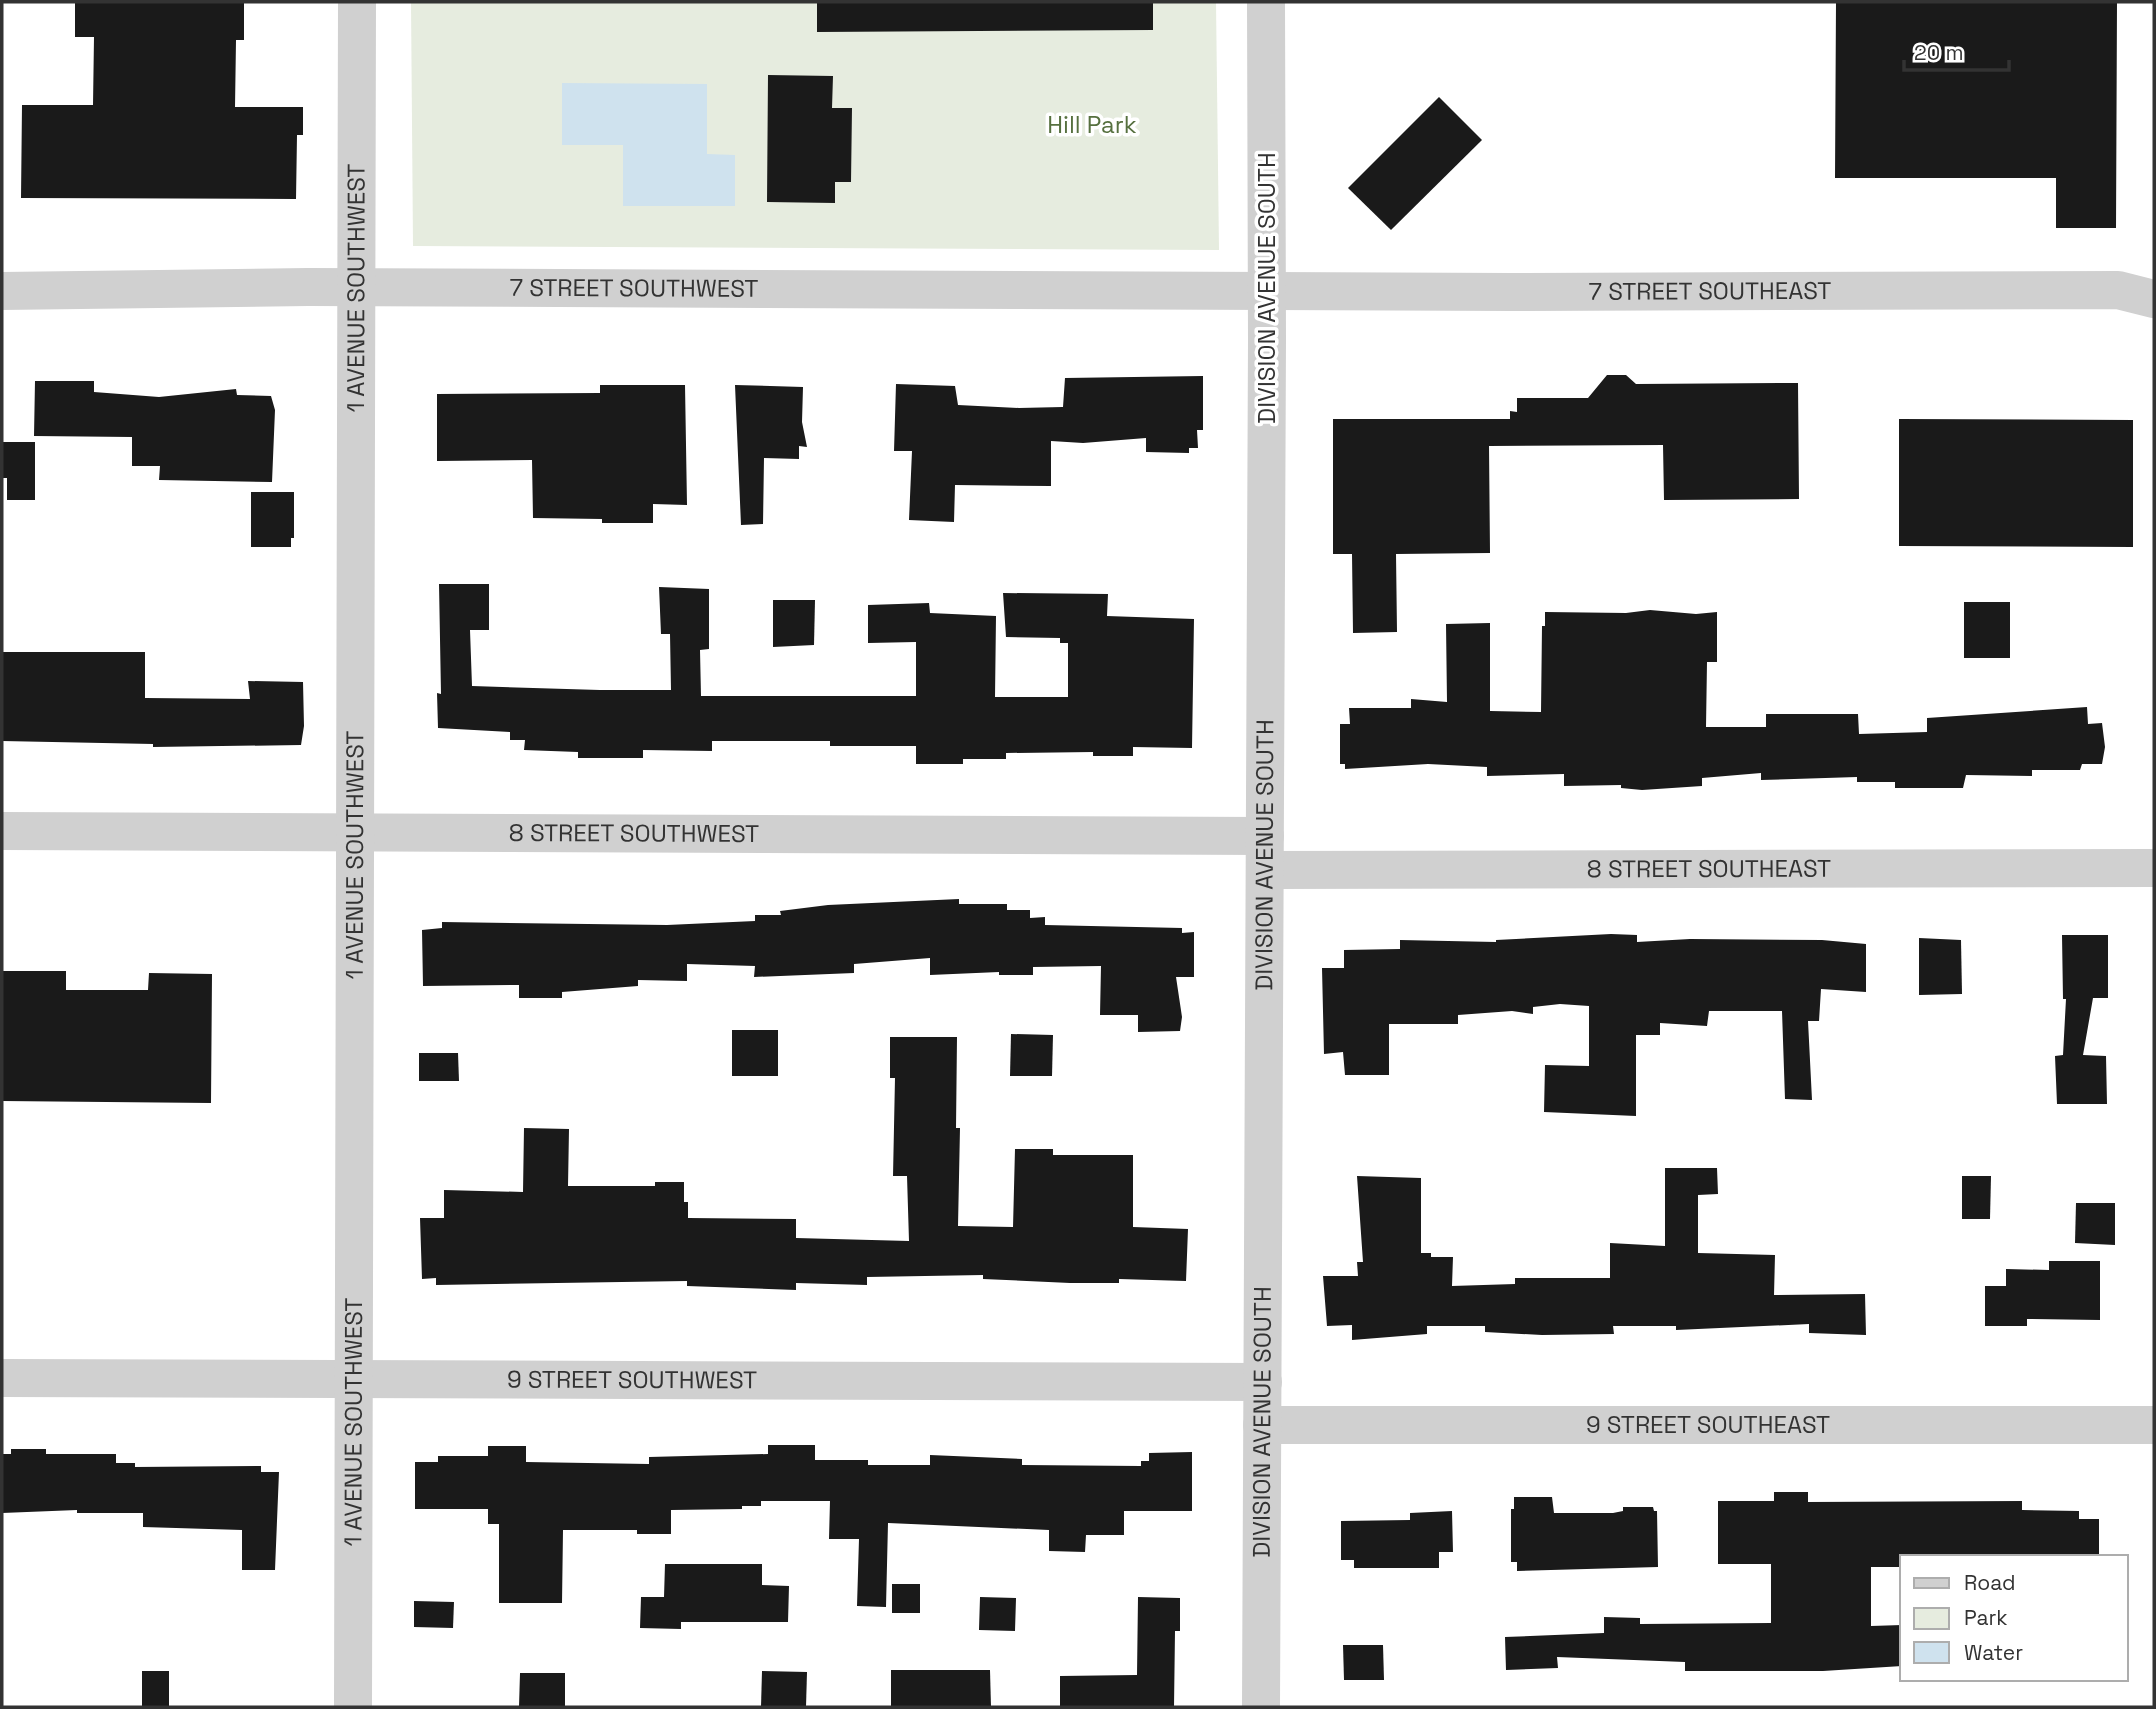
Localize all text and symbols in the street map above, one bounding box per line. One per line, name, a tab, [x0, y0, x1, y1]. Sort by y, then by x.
scale bar	[1904, 28, 2009, 72]
text: 20 m	[1914, 39, 1964, 66]
park label: Hill Park	[1047, 109, 1137, 140]
street label: DIVISION AVENUE SOUTH	[1251, 152, 1282, 424]
street label: 1 AVENUE SOUTHWEST	[340, 163, 372, 413]
street label: 7 STREET SOUTHWEST	[509, 272, 759, 304]
street label: 7 STREET SOUTHEAST	[1588, 275, 1832, 307]
street label: DIVISION AVENUE SOUTH	[1248, 719, 1280, 991]
street label: 1 AVENUE SOUTHWEST	[339, 730, 370, 980]
street label: 8 STREET SOUTHWEST	[509, 817, 759, 849]
street label: 8 STREET SOUTHEAST	[1587, 853, 1831, 884]
street label: DIVISION AVENUE SOUTH	[1246, 1286, 1278, 1558]
street label: 1 AVENUE SOUTHWEST	[337, 1297, 369, 1547]
street label: 9 STREET SOUTHWEST	[507, 1364, 757, 1395]
street label: 9 STREET SOUTHEAST	[1586, 1409, 1830, 1440]
legend	[1900, 1555, 2128, 1681]
text: Road	[1964, 1569, 2016, 1596]
text: Park	[1964, 1604, 2008, 1631]
text: Water	[1964, 1639, 2023, 1666]

